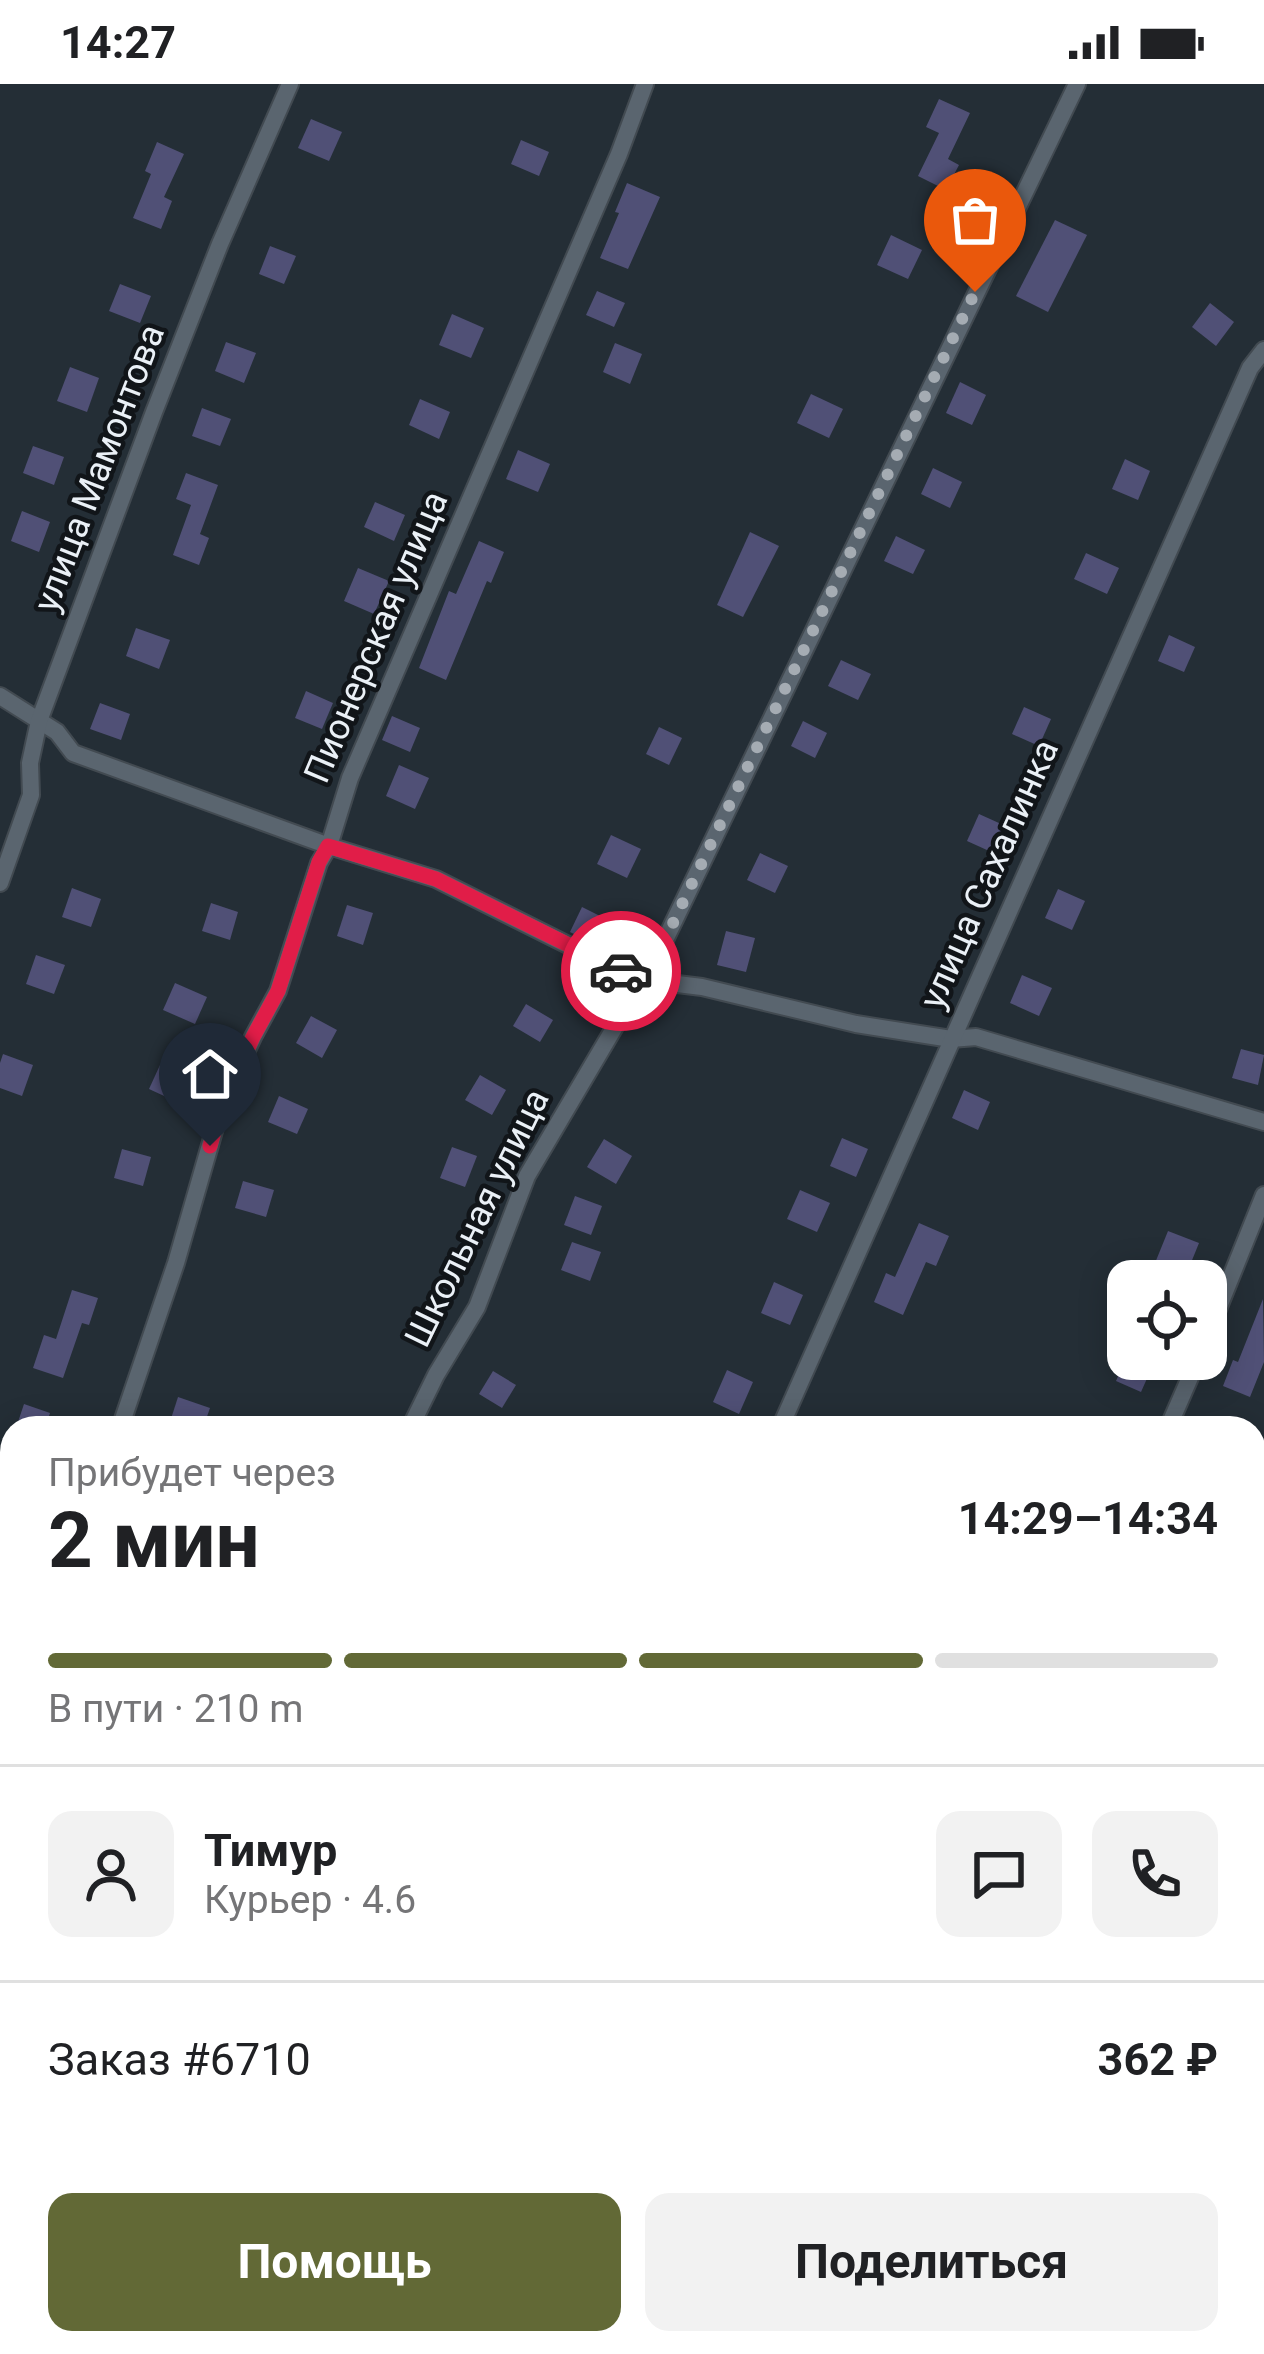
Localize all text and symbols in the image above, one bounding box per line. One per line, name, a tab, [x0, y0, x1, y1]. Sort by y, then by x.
text: 14:27	[60, 16, 176, 69]
pin	[924, 169, 1026, 292]
icon: bag	[942, 187, 1008, 253]
street label: улица Мамонтова	[25, 319, 173, 617]
street label: Пионерская улица	[296, 485, 456, 789]
street label: улица Сахалинка	[911, 733, 1067, 1015]
courier	[561, 911, 681, 1031]
icon: car	[588, 938, 654, 1004]
pin	[159, 1023, 261, 1146]
icon: home	[177, 1041, 243, 1107]
street label: Школьная улица	[396, 1082, 558, 1354]
map controls	[1107, 1260, 1227, 1380]
button: locate	[1107, 1260, 1227, 1380]
text: Прибудет через	[48, 1450, 336, 1496]
text: 14:29–14:34	[958, 1492, 1218, 1545]
text: 2 мин	[48, 1495, 260, 1586]
text: В пути · 210 m	[48, 1686, 303, 1732]
button: person	[48, 1811, 174, 1937]
button: chat	[936, 1811, 1062, 1937]
button: phone	[1092, 1811, 1218, 1937]
text: Тимур	[204, 1824, 337, 1877]
text: Курьер · 4.6	[204, 1877, 416, 1923]
text: Заказ #6710	[48, 2033, 311, 2086]
text: 362 ₽	[1098, 2033, 1218, 2086]
button: Помощь	[48, 2193, 621, 2331]
button: Поделиться	[645, 2193, 1218, 2331]

